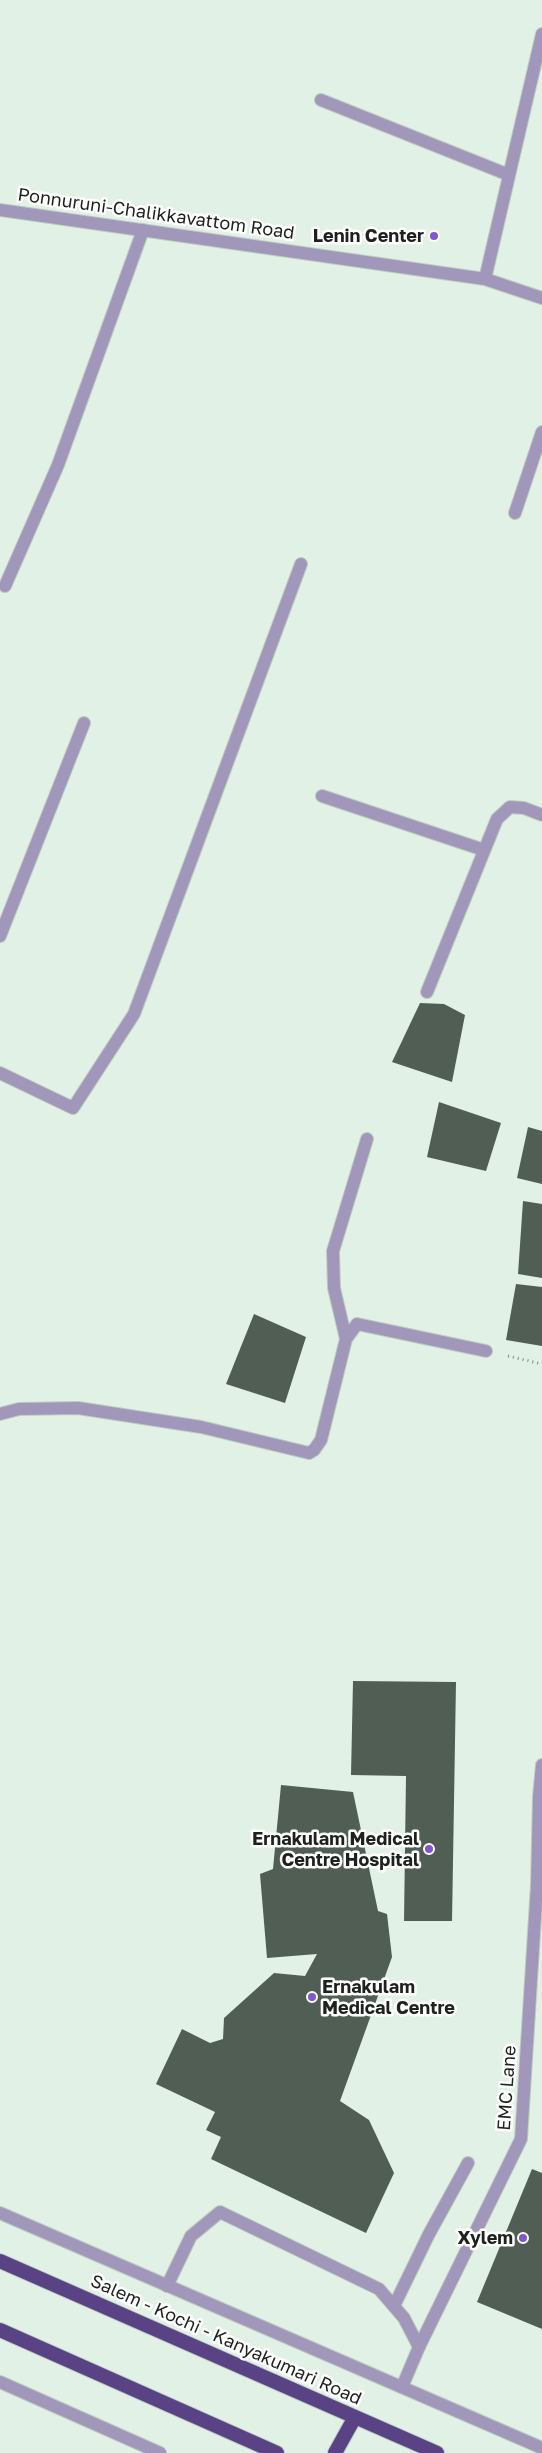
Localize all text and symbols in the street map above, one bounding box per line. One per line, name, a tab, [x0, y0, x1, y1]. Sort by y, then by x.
street label: Ponnuruni-Chalikkavattom Road	[16, 184, 296, 244]
place label: Lenin Center	[313, 225, 424, 247]
marker: Lenin Center	[428, 230, 440, 242]
place label: Ernakulam Medical Centre Hospital	[252, 1828, 419, 1870]
marker: Ernakulam Medical Centre Hospital	[423, 1843, 435, 1855]
place label: Ernakulam Medical Centre	[322, 1976, 455, 2018]
marker: Ernakulam Medical Centre	[306, 1991, 318, 2003]
street label: EMC Lane	[493, 2045, 521, 2131]
place label: Xylem	[458, 2227, 513, 2249]
marker: Xylem	[517, 2232, 529, 2244]
street label: Salem - Kochi - Kanyakumari Road	[87, 2270, 365, 2410]

